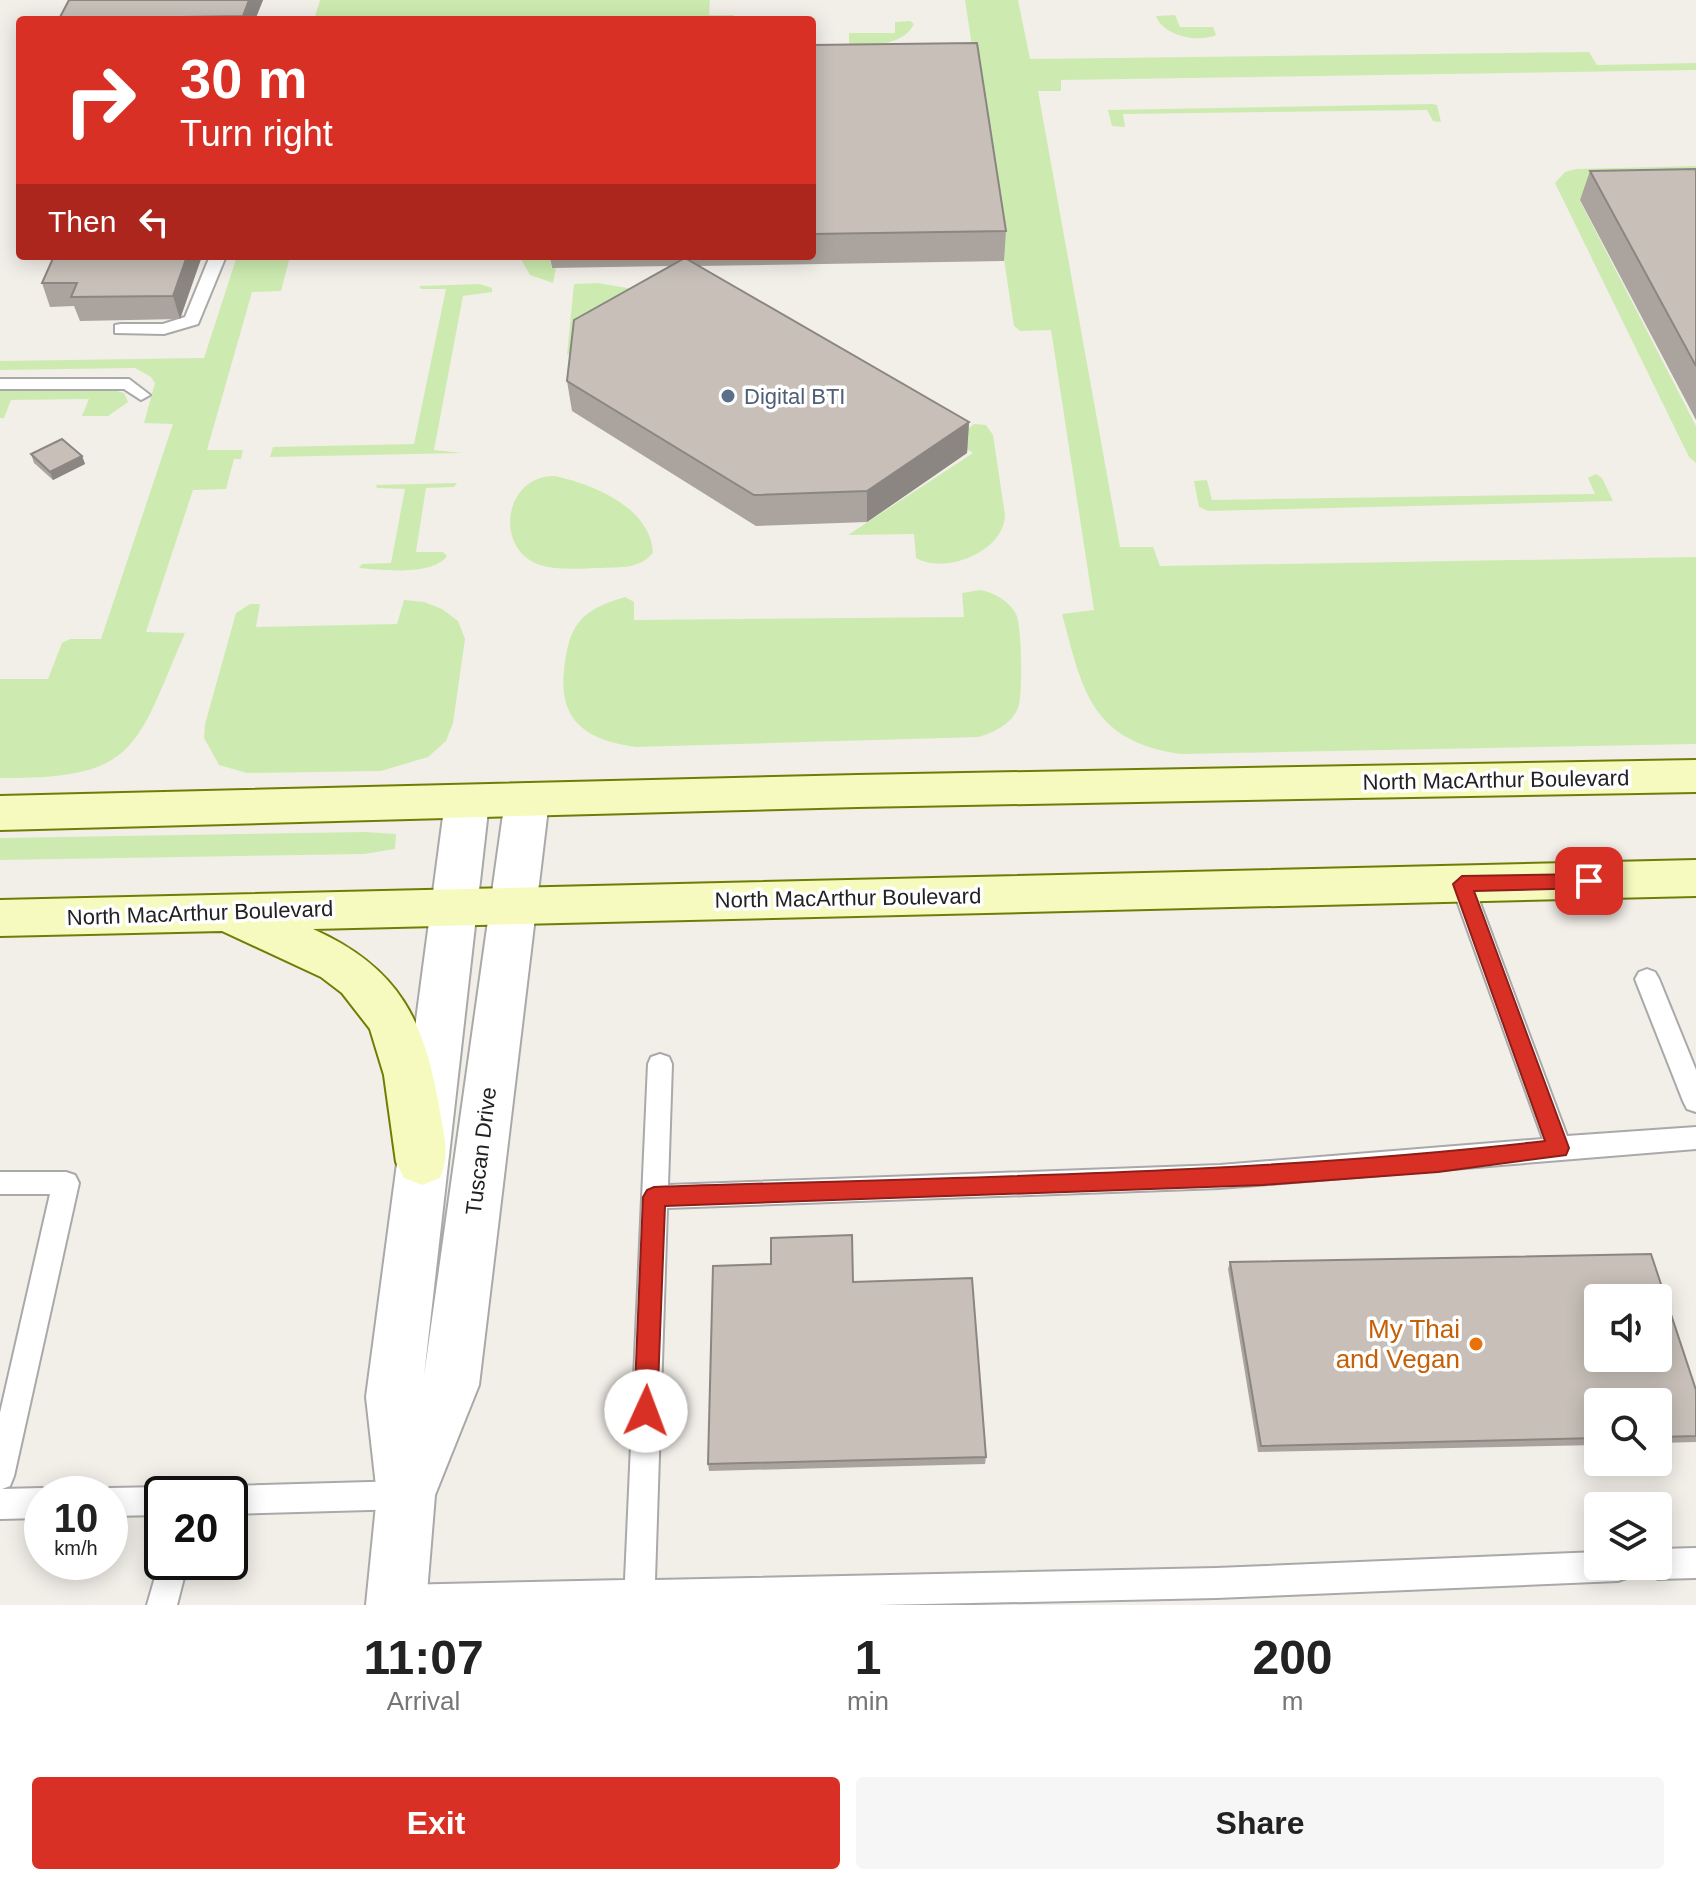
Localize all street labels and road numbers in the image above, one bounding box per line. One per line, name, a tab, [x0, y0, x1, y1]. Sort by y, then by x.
street label: North MacArthur Boulevard	[1363, 765, 1629, 795]
street label: North MacArthur Boulevard	[715, 883, 981, 913]
street label: North MacArthur Boulevard	[66, 896, 334, 930]
street label: Tuscan Drive	[461, 1086, 501, 1216]

